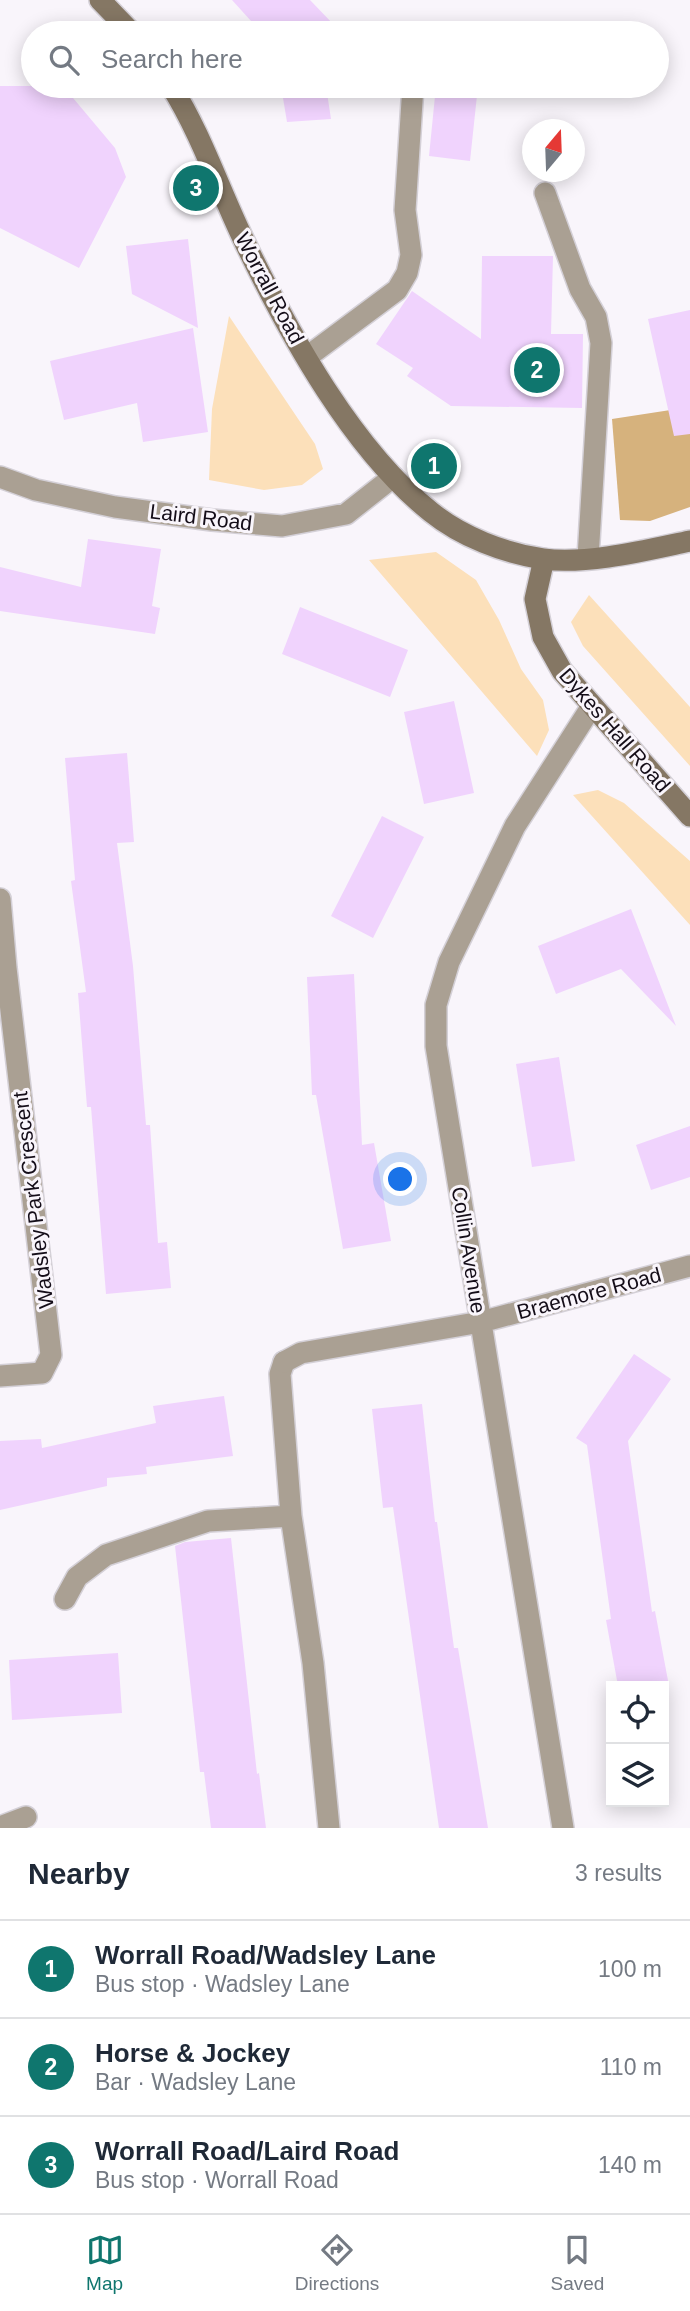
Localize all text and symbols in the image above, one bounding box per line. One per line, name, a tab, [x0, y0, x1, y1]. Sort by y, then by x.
search box	[21, 21, 669, 98]
icon: search	[45, 41, 83, 79]
text: Search here	[101, 44, 243, 74]
north arrow	[522, 119, 585, 182]
pin: 3	[173, 162, 219, 214]
street label: Worrall Road	[231, 229, 309, 347]
pin: 2	[514, 344, 560, 396]
pin: 1	[411, 440, 457, 492]
street label: Laird Road	[149, 499, 253, 535]
street label: Dykes Hall Road	[555, 663, 675, 797]
street label: Wadsley Park Crescent	[8, 1090, 58, 1310]
your location	[383, 1162, 417, 1196]
street label: Collin Avenue	[448, 1185, 490, 1315]
street label: Braemore Road	[514, 1263, 664, 1323]
map controls	[606, 1681, 669, 1807]
button: locate	[606, 1681, 669, 1744]
button: layers	[606, 1744, 669, 1807]
text: Nearby	[28, 1857, 130, 1890]
text: 3 results	[575, 1860, 662, 1886]
text: Worrall Road/Wadsley Lane	[95, 1940, 436, 1970]
text: 1	[45, 1956, 57, 1982]
text: 100 m	[598, 1956, 662, 1982]
text: Bus stop · Wadsley Lane	[95, 1971, 350, 1997]
text: Horse & Jockey	[95, 2038, 290, 2068]
text: 2	[45, 2054, 57, 2080]
text: 110 m	[600, 2054, 662, 2080]
text: Bar · Wadsley Lane	[95, 2069, 296, 2095]
text: Worrall Road/Laird Road	[95, 2136, 399, 2166]
text: 3	[45, 2152, 57, 2178]
text: 140 m	[598, 2152, 662, 2178]
text: Bus stop · Worrall Road	[95, 2167, 339, 2193]
tab: Map	[86, 2231, 124, 2295]
tab: Directions	[295, 2231, 379, 2295]
tab: Saved	[550, 2231, 604, 2295]

